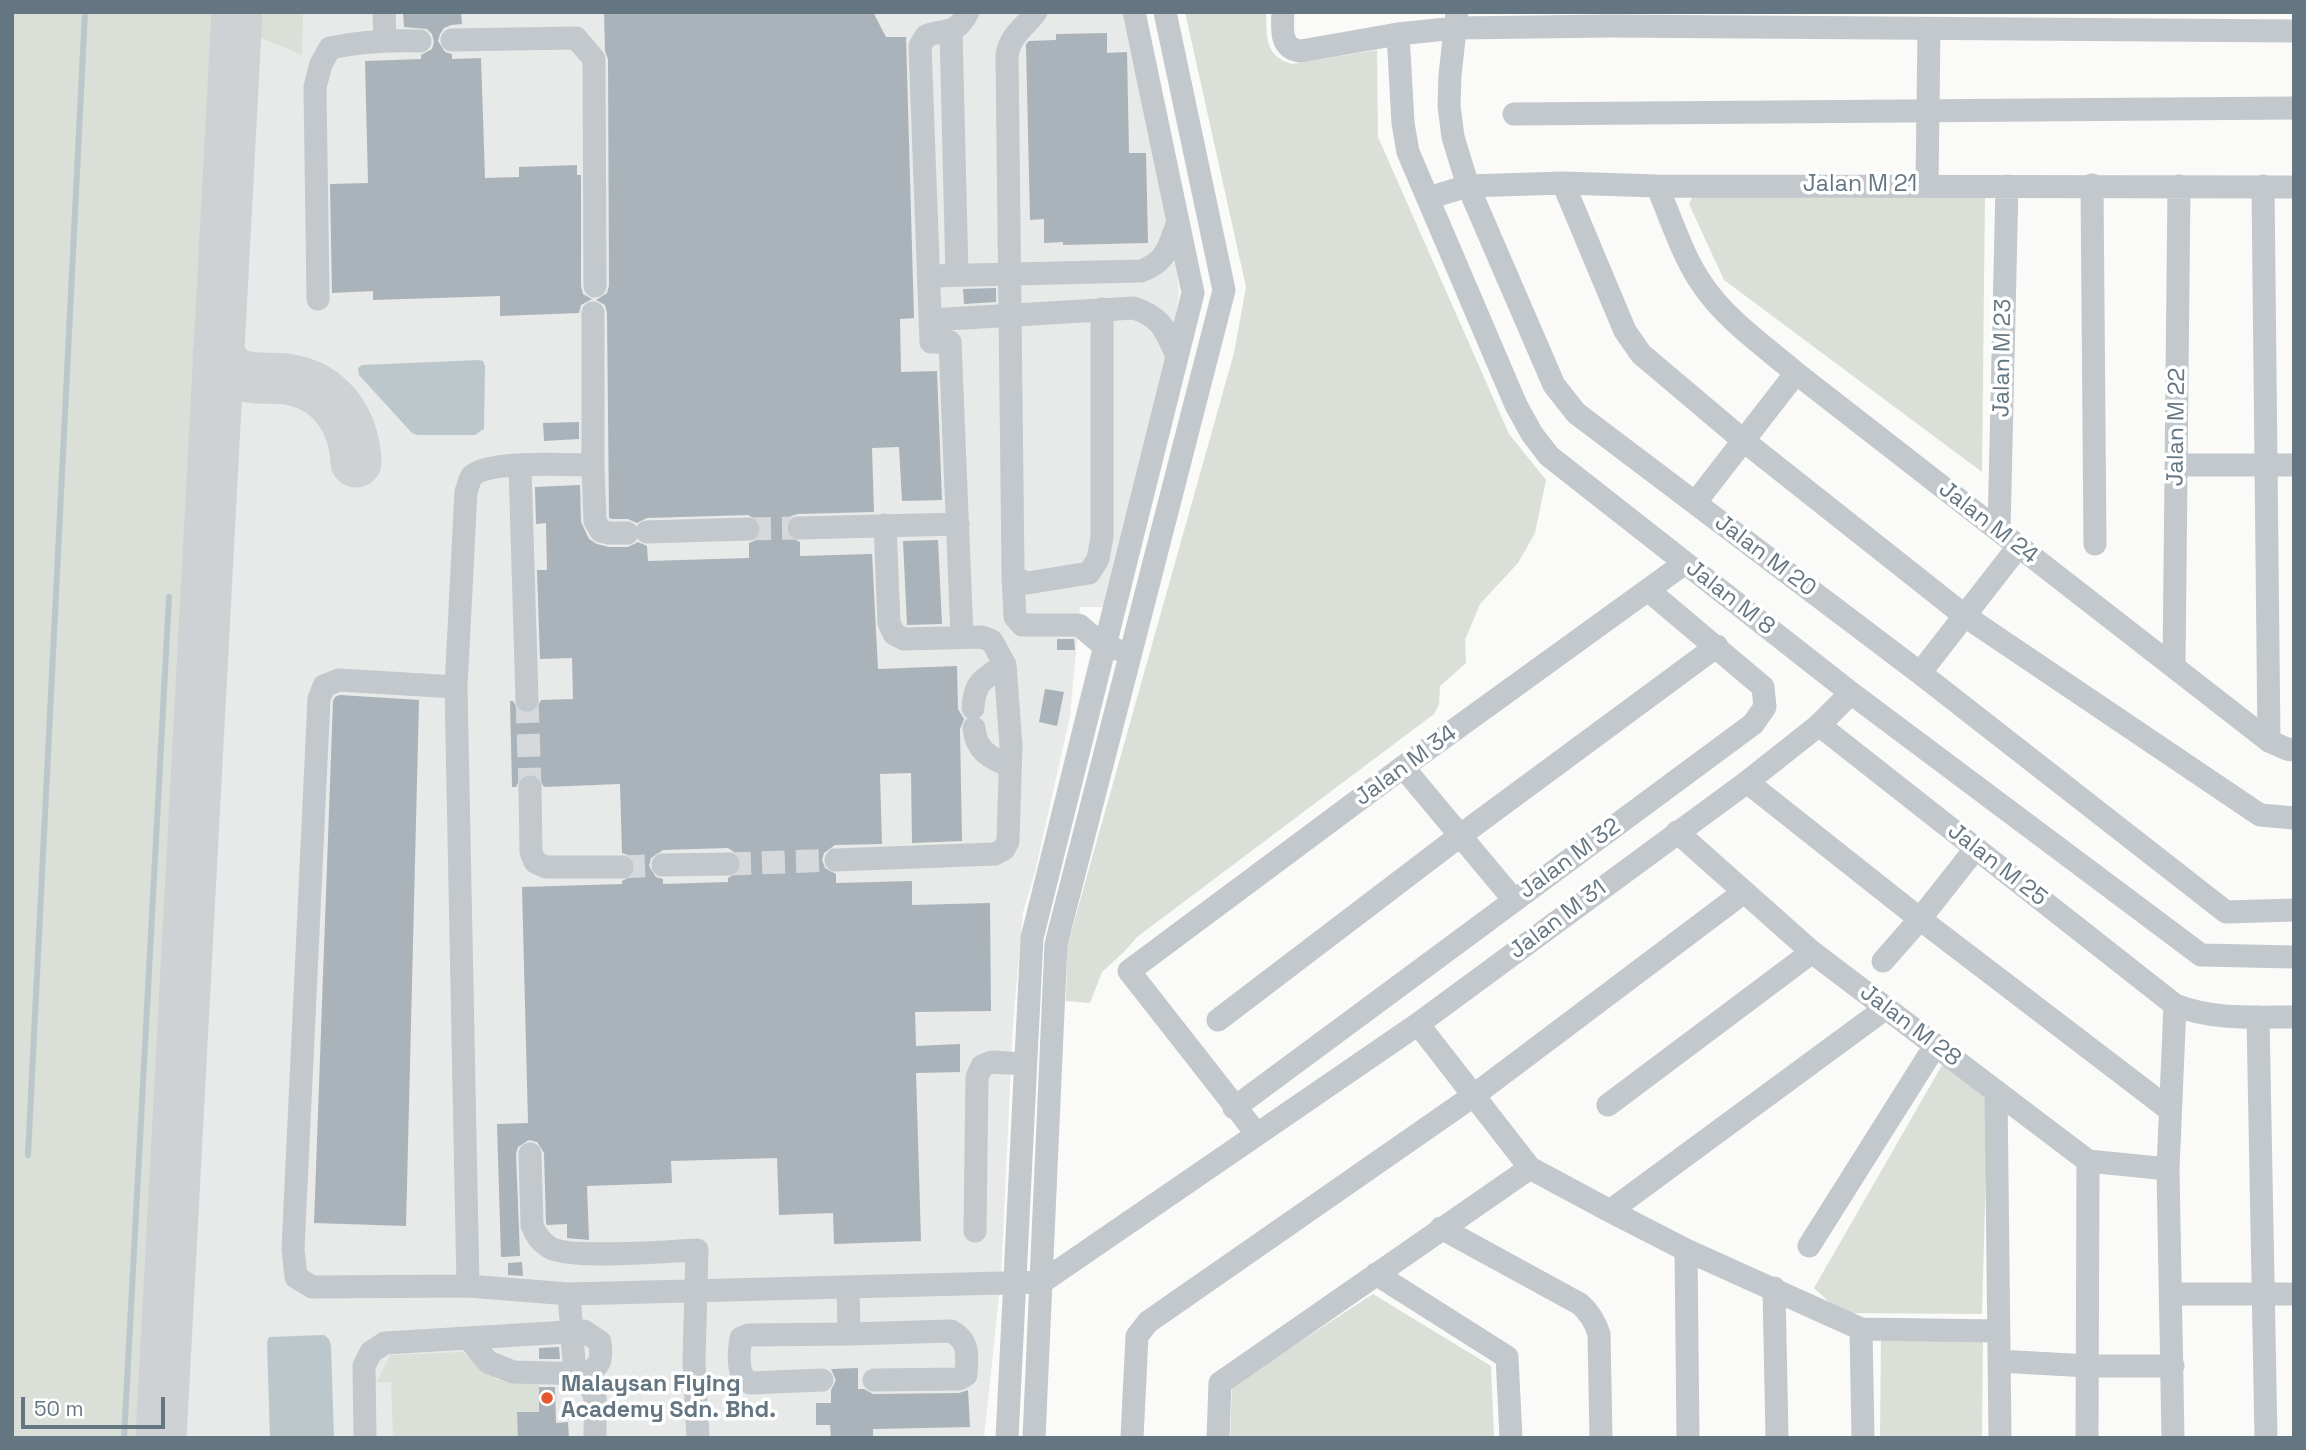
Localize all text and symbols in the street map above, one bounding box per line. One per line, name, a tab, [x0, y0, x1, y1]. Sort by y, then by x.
street label: Jalan M 21	[1803, 171, 1917, 199]
street label: Jalan M 23	[1988, 298, 2018, 418]
street label: Jalan M 22	[2162, 367, 2192, 487]
street label: Jalan M 24	[1933, 476, 2043, 570]
street label: Jalan M 20	[1709, 509, 1821, 603]
street label: Jalan M 8	[1680, 555, 1780, 641]
street label: Jalan M 34	[1350, 720, 1462, 812]
street label: Jalan M 32	[1514, 813, 1626, 905]
street label: Jalan M 25	[1942, 818, 2052, 912]
street label: Jalan M 31	[1504, 875, 1612, 965]
street label: Jalan M 28	[1854, 979, 1966, 1073]
place label: Malaysan Flying Academy Sdn. Bhd.	[561, 1371, 776, 1425]
scale bar	[24, 1384, 168, 1428]
marker: Malaysan Flying Academy Sdn. Bhd.	[539, 1390, 555, 1406]
text: 50 m	[34, 1395, 84, 1422]

